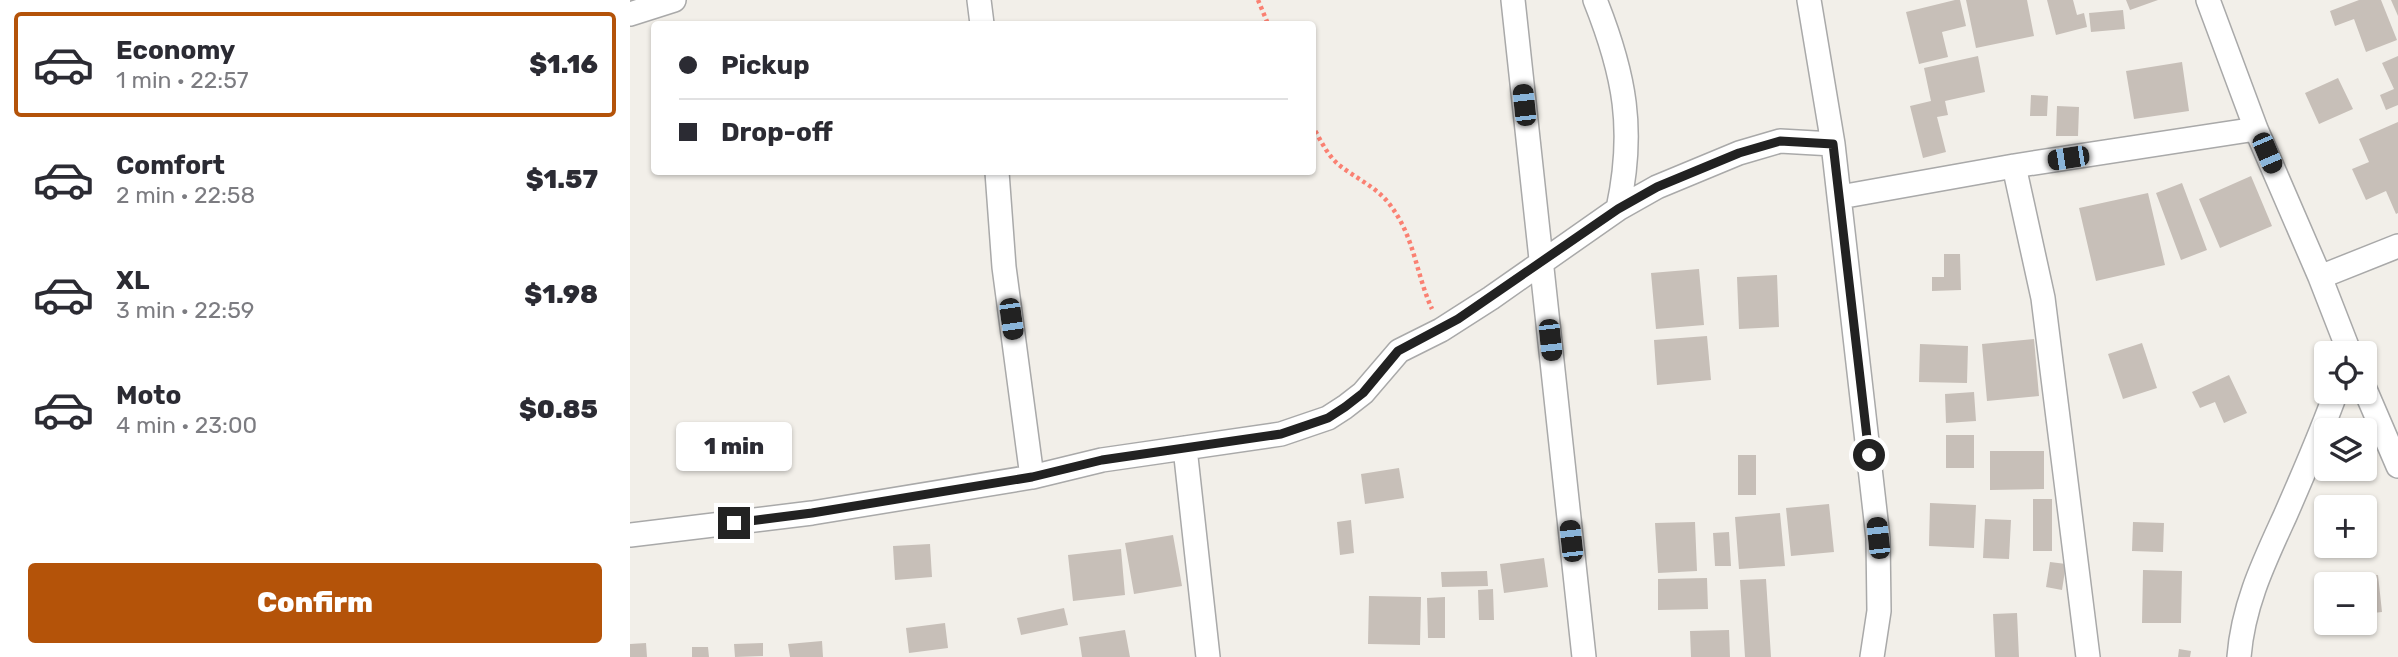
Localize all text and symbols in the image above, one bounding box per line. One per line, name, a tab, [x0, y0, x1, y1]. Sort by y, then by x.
icon: car	[32, 33, 95, 96]
text: Economy	[116, 35, 235, 66]
text: $1.16	[529, 49, 598, 80]
text: Pickup	[721, 50, 810, 81]
text: 1 min · 22:57	[116, 66, 249, 94]
car	[1512, 83, 1537, 127]
text: Drop-off	[721, 117, 833, 148]
car	[2250, 130, 2285, 176]
car	[2046, 144, 2091, 172]
icon: car	[32, 148, 95, 211]
text: Comfort	[116, 150, 225, 181]
text: $1.57	[526, 164, 598, 195]
text: 2 min · 22:58	[116, 181, 255, 209]
icon: car	[32, 263, 95, 326]
text: XL	[116, 265, 149, 296]
text: $1.98	[524, 279, 598, 310]
text: 3 min · 22:59	[116, 296, 254, 324]
car	[998, 297, 1025, 341]
car	[1538, 318, 1563, 362]
map controls	[2314, 341, 2377, 635]
button: locate	[2314, 341, 2377, 404]
icon: car	[32, 378, 95, 441]
text: Moto	[116, 380, 181, 411]
text: $0.85	[519, 394, 598, 425]
text: 4 min · 23:00	[116, 411, 257, 439]
button: layers	[2314, 418, 2377, 481]
callout: 1 min	[676, 421, 792, 470]
text: 1 min	[704, 432, 764, 460]
route start	[1853, 439, 1885, 471]
button: +	[2314, 495, 2377, 558]
route end	[718, 507, 750, 539]
car	[1866, 516, 1891, 560]
car	[1559, 519, 1584, 563]
button: Confirm	[28, 563, 602, 643]
button: −	[2314, 572, 2377, 635]

